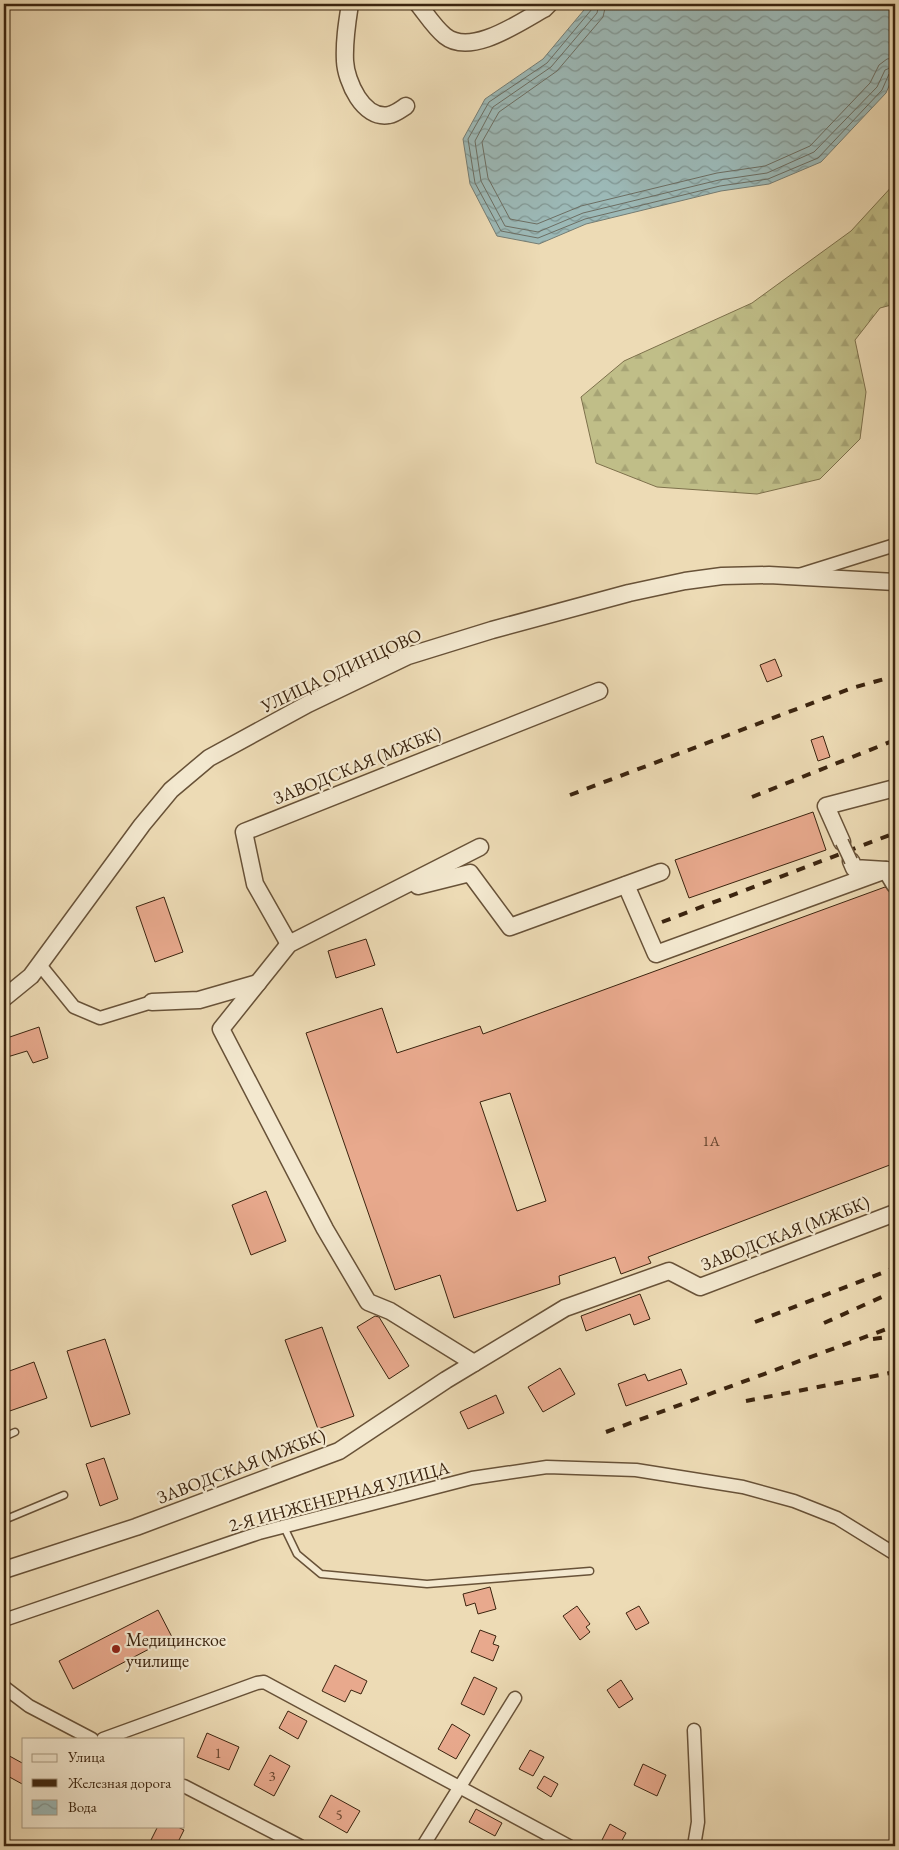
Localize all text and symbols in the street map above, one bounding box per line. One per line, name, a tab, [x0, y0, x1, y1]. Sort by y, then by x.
street label: УЛИЦА ОДИНЦОВО	[256, 623, 425, 718]
street label: ЗАВОДСКАЯ (МЖБК)	[270, 721, 444, 809]
house number: 1А	[702, 1131, 720, 1150]
street label: ЗАВОДСКАЯ (МЖБК)	[697, 1190, 873, 1276]
street label: ЗАВОДСКАЯ (МЖБК)	[153, 1423, 329, 1509]
street label: 2-Я ИНЖЕНЕРНАЯ УЛИЦА	[226, 1455, 452, 1537]
place label: Медицинское училище	[126, 1628, 226, 1672]
marker: Медицинское училище	[110, 1643, 122, 1655]
legend	[22, 1738, 185, 1828]
house number: 1	[214, 1743, 222, 1762]
text: Улица	[67, 1747, 105, 1766]
house number: 3	[268, 1766, 276, 1785]
text: Железная дорога	[67, 1773, 171, 1792]
text: Вода	[68, 1797, 97, 1816]
house number: 5	[335, 1805, 343, 1824]

